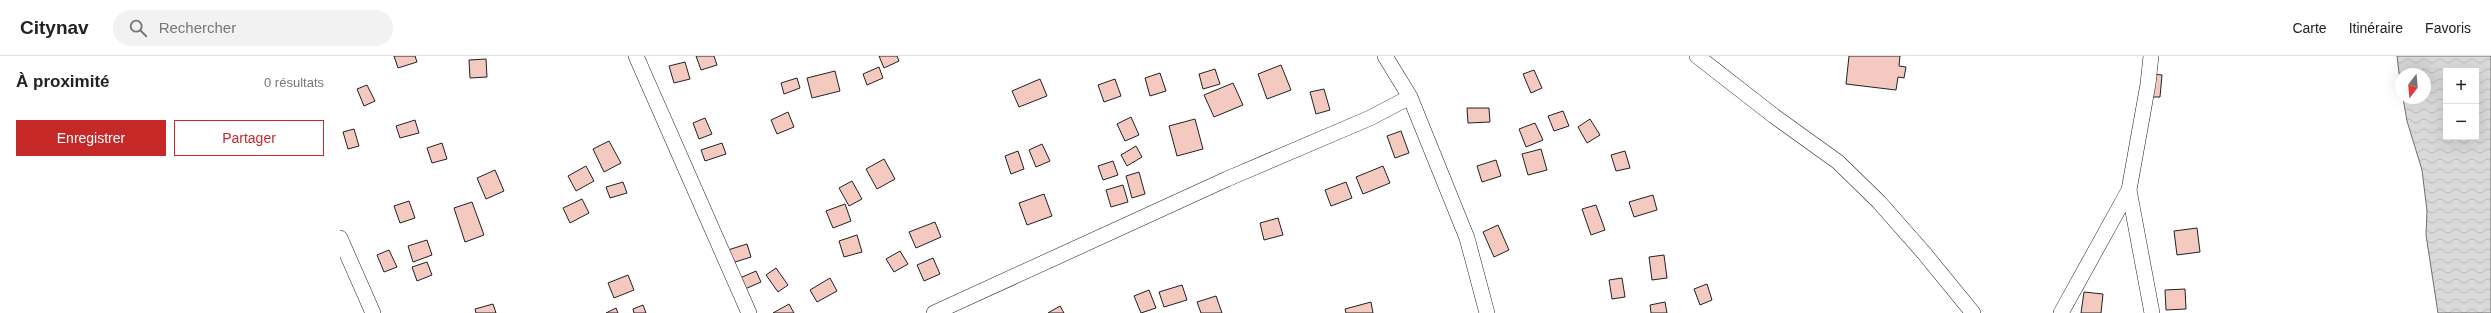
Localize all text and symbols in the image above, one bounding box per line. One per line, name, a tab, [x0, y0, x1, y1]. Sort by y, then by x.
search box	[113, 10, 393, 46]
text: Citynav	[20, 17, 89, 38]
icon: search	[127, 17, 149, 39]
text: Rechercher	[159, 19, 236, 36]
text: Carte	[2292, 20, 2327, 36]
text: Itinéraire	[2349, 20, 2403, 36]
text: Favoris	[2425, 20, 2471, 36]
north arrow	[2395, 68, 2431, 104]
map controls	[2443, 68, 2479, 140]
button: +	[2443, 68, 2479, 104]
text: À proximité	[16, 72, 110, 91]
text: 0 résultats	[264, 75, 324, 90]
button: −	[2443, 104, 2479, 140]
button: Enregistrer	[16, 120, 166, 156]
button: Partager	[174, 120, 324, 156]

